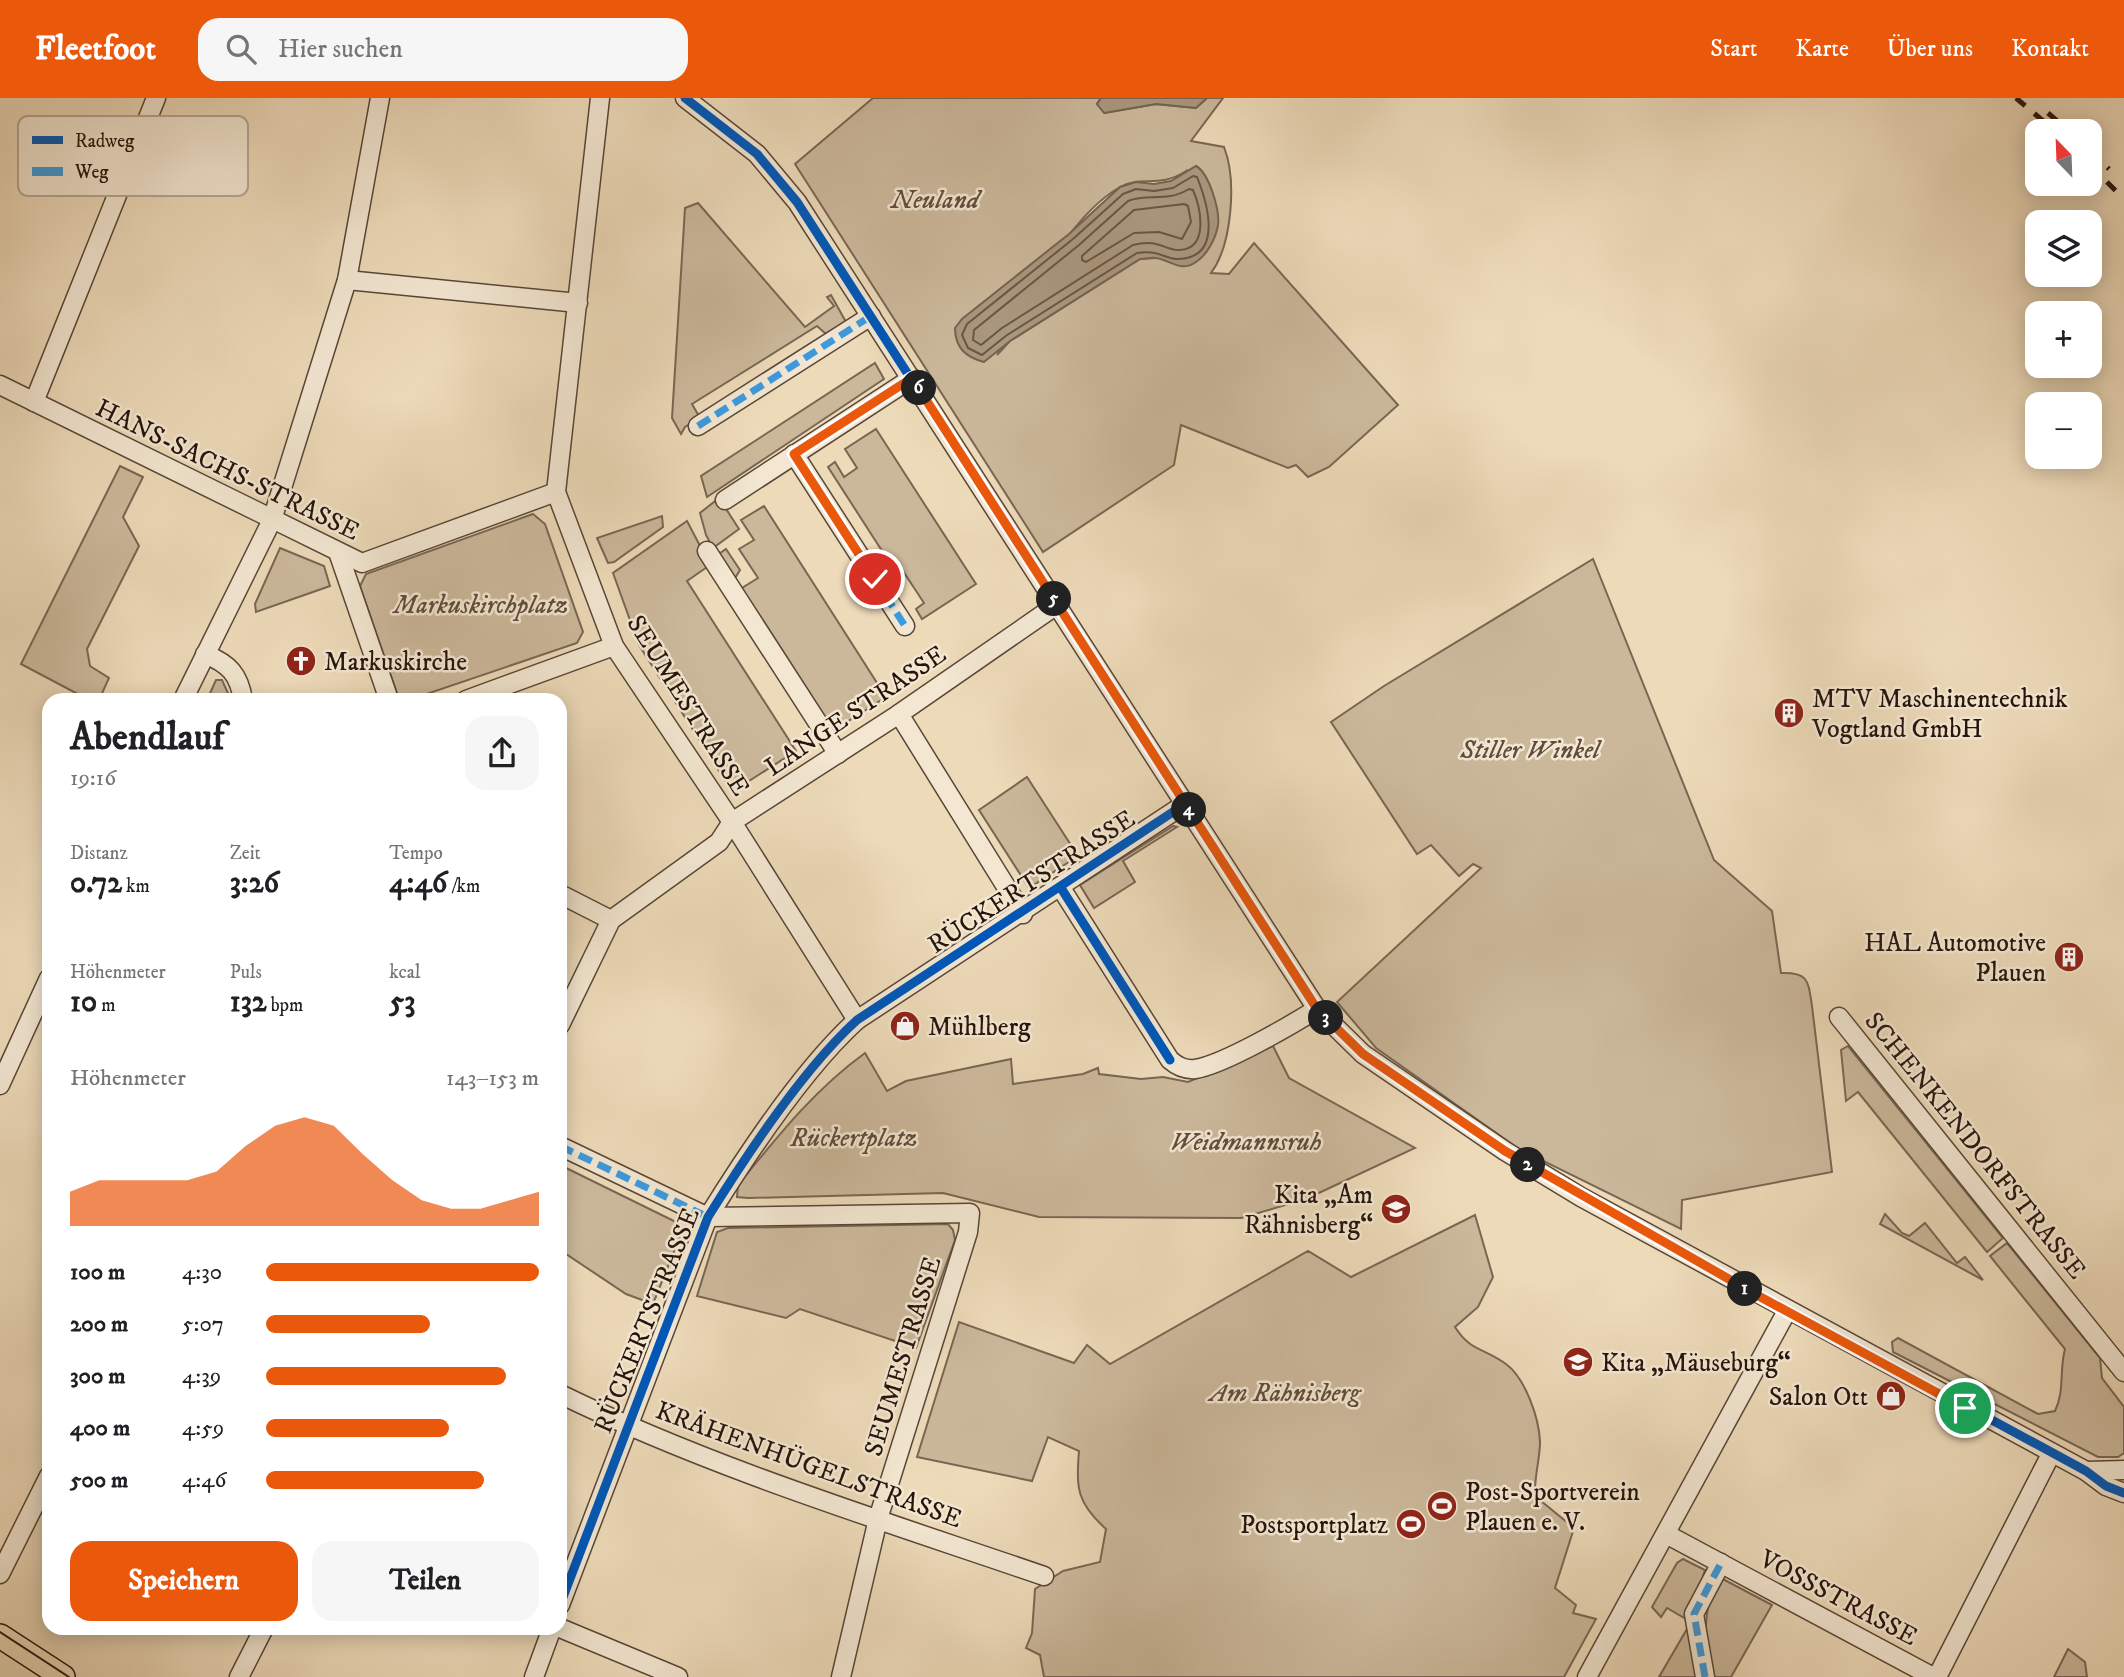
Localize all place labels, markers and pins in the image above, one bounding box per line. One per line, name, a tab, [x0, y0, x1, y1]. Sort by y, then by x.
pin: 6	[902, 370, 936, 406]
pin	[845, 549, 905, 609]
pin: 5	[1036, 582, 1072, 616]
church icon: Markuskirche	[284, 644, 318, 678]
place label: Markuskirche	[324, 646, 467, 679]
place label: MTV Maschinentechnik Vogtland GmbH	[1811, 683, 2068, 746]
building icon: MTV Maschinentechnik Vogtland GmbH	[1772, 696, 1806, 730]
pin: 4	[1172, 792, 1206, 828]
place label: HAL Automotive Plauen	[1864, 927, 2046, 990]
building icon: HAL Automotive Plauen	[2052, 940, 2086, 974]
pin: 3	[1308, 1000, 1344, 1035]
shop icon: Mühlberg	[888, 1009, 922, 1043]
place label: Mühlberg	[928, 1011, 1031, 1044]
pin: 2	[1510, 1148, 1546, 1182]
place label: Kita „Am Rähnisberg“	[1244, 1179, 1373, 1242]
school or university icon: Kita „Am Rähnisberg“	[1379, 1192, 1413, 1226]
pin: 1	[1728, 1272, 1762, 1306]
school or university icon: Kita „Mäuseburg“	[1561, 1345, 1595, 1379]
place label: Kita „Mäuseburg“	[1601, 1347, 1791, 1380]
pin	[1935, 1378, 1995, 1438]
shop icon: Salon Ott	[1874, 1379, 1908, 1413]
place label: Salon Ott	[1769, 1381, 1868, 1414]
place label: Post-Sportverein Plauen e. V.	[1465, 1476, 1640, 1539]
sports icon: Post-Sportverein Plauen e. V.	[1425, 1489, 1459, 1523]
sports icon: Postsportplatz	[1394, 1507, 1428, 1541]
place label: Postsportplatz	[1240, 1509, 1388, 1542]

